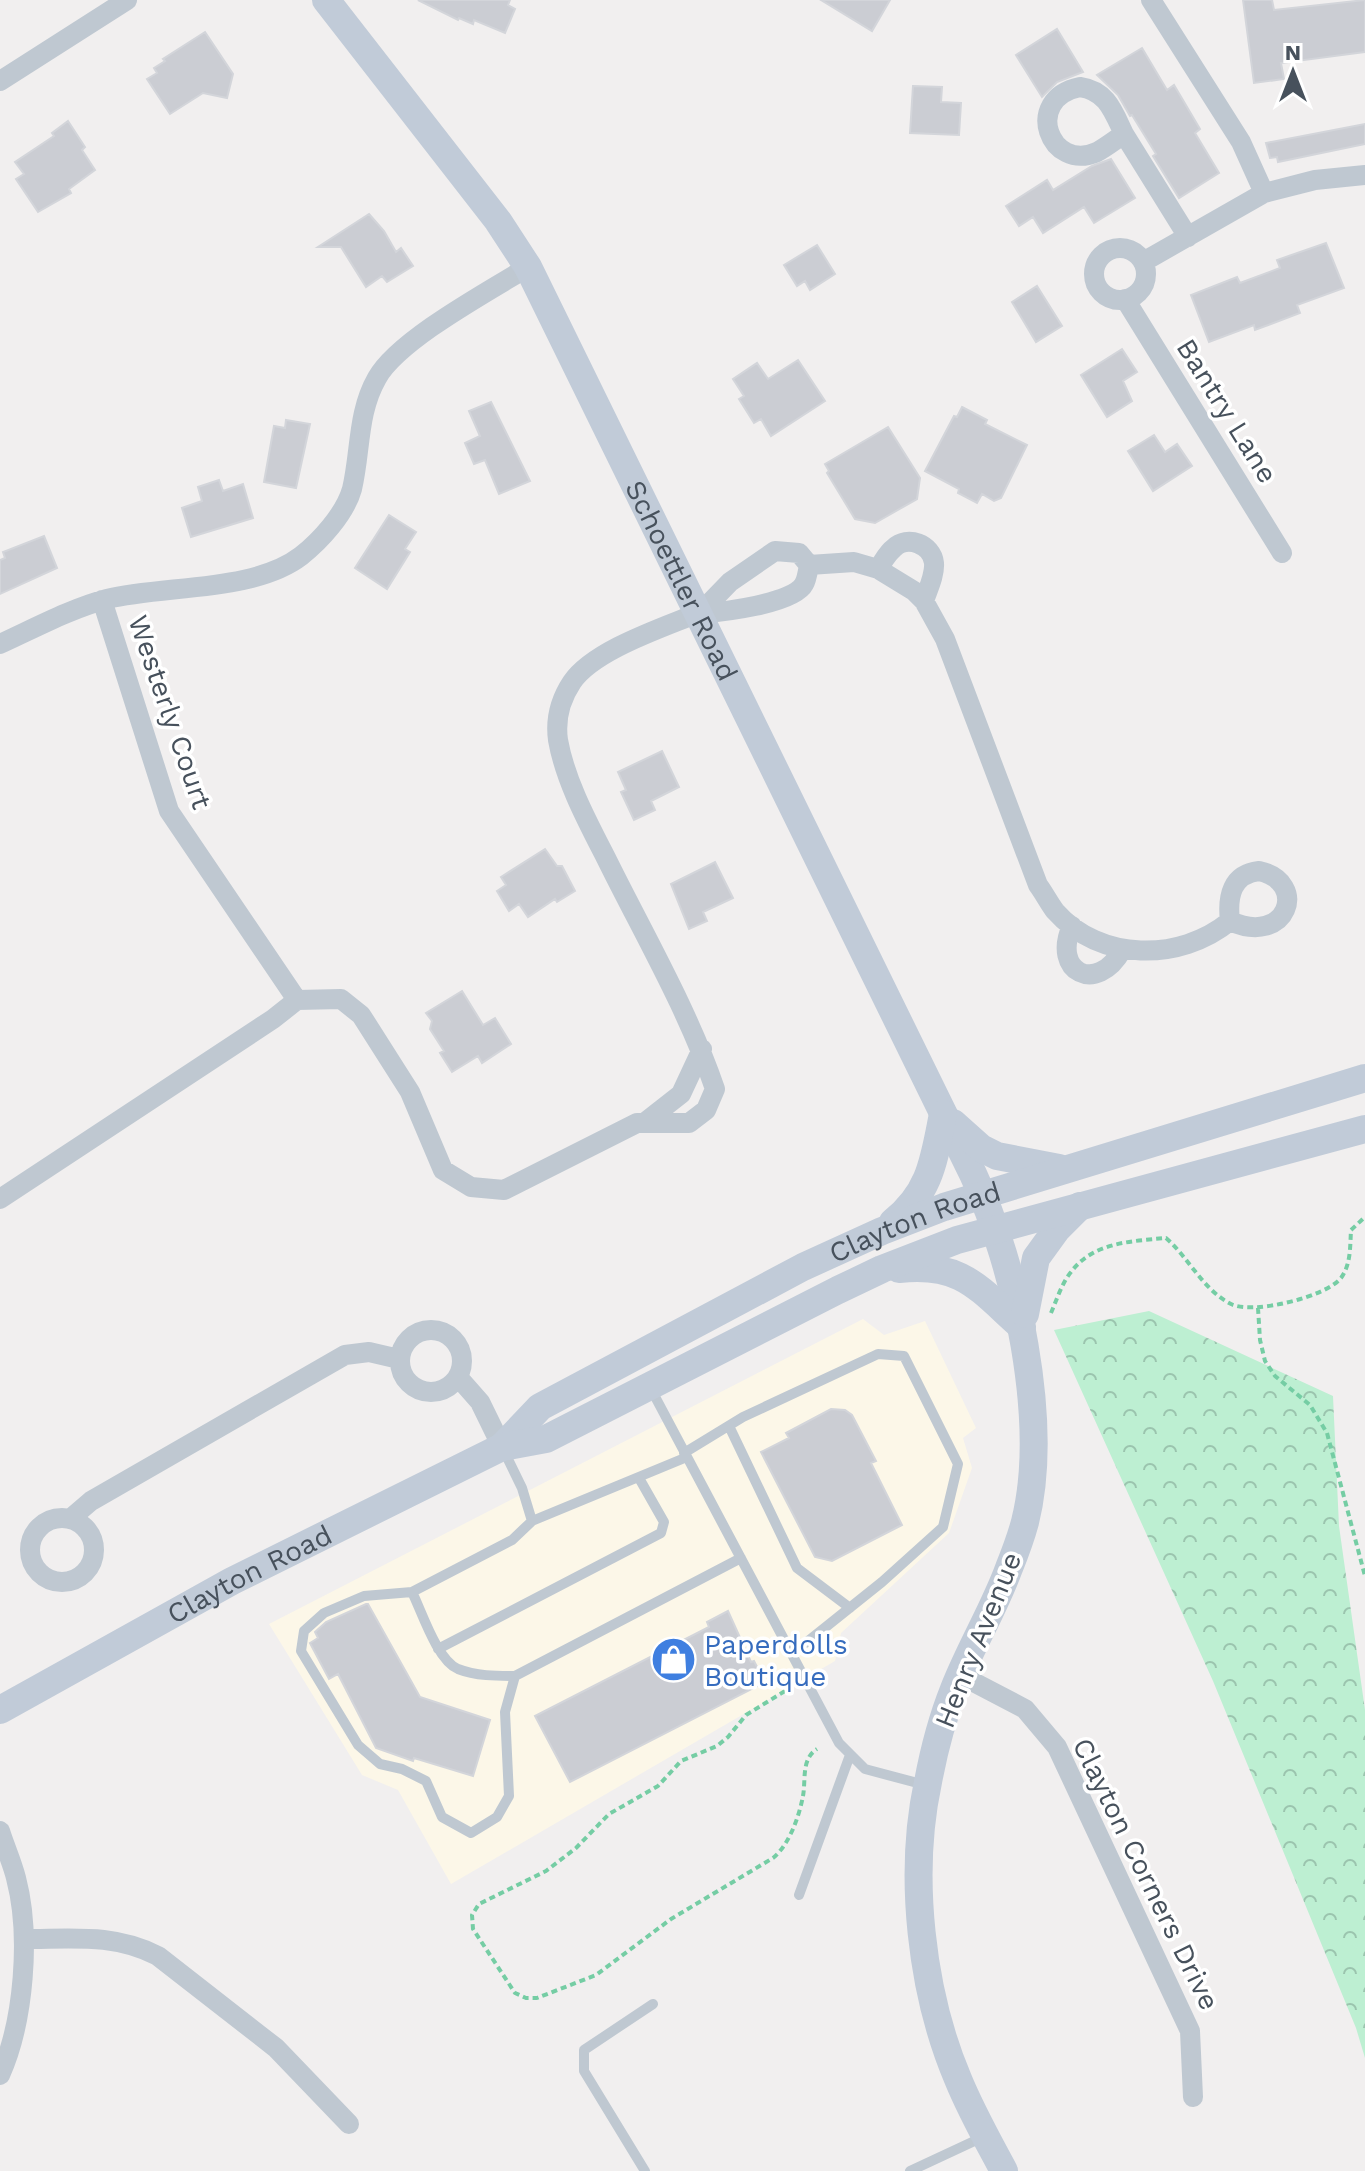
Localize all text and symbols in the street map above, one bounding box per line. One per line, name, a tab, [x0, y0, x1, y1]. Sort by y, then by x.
north arrow	[1253, 32, 1333, 112]
text: N	[1285, 40, 1301, 65]
street label: Bantry Lane	[1170, 333, 1284, 489]
street label: Schoettler Road	[619, 475, 745, 686]
street label: Westerly Court	[121, 611, 219, 814]
street label: Clayton Road	[824, 1174, 1004, 1269]
street label: Clayton Road	[161, 1518, 337, 1630]
street label: Henry Avenue	[928, 1547, 1028, 1733]
place label: Paperdolls Boutique	[704, 1628, 848, 1693]
shop icon: Paperdolls Boutique	[649, 1636, 697, 1684]
street label: Clayton Corners Drive	[1066, 1733, 1226, 2015]

